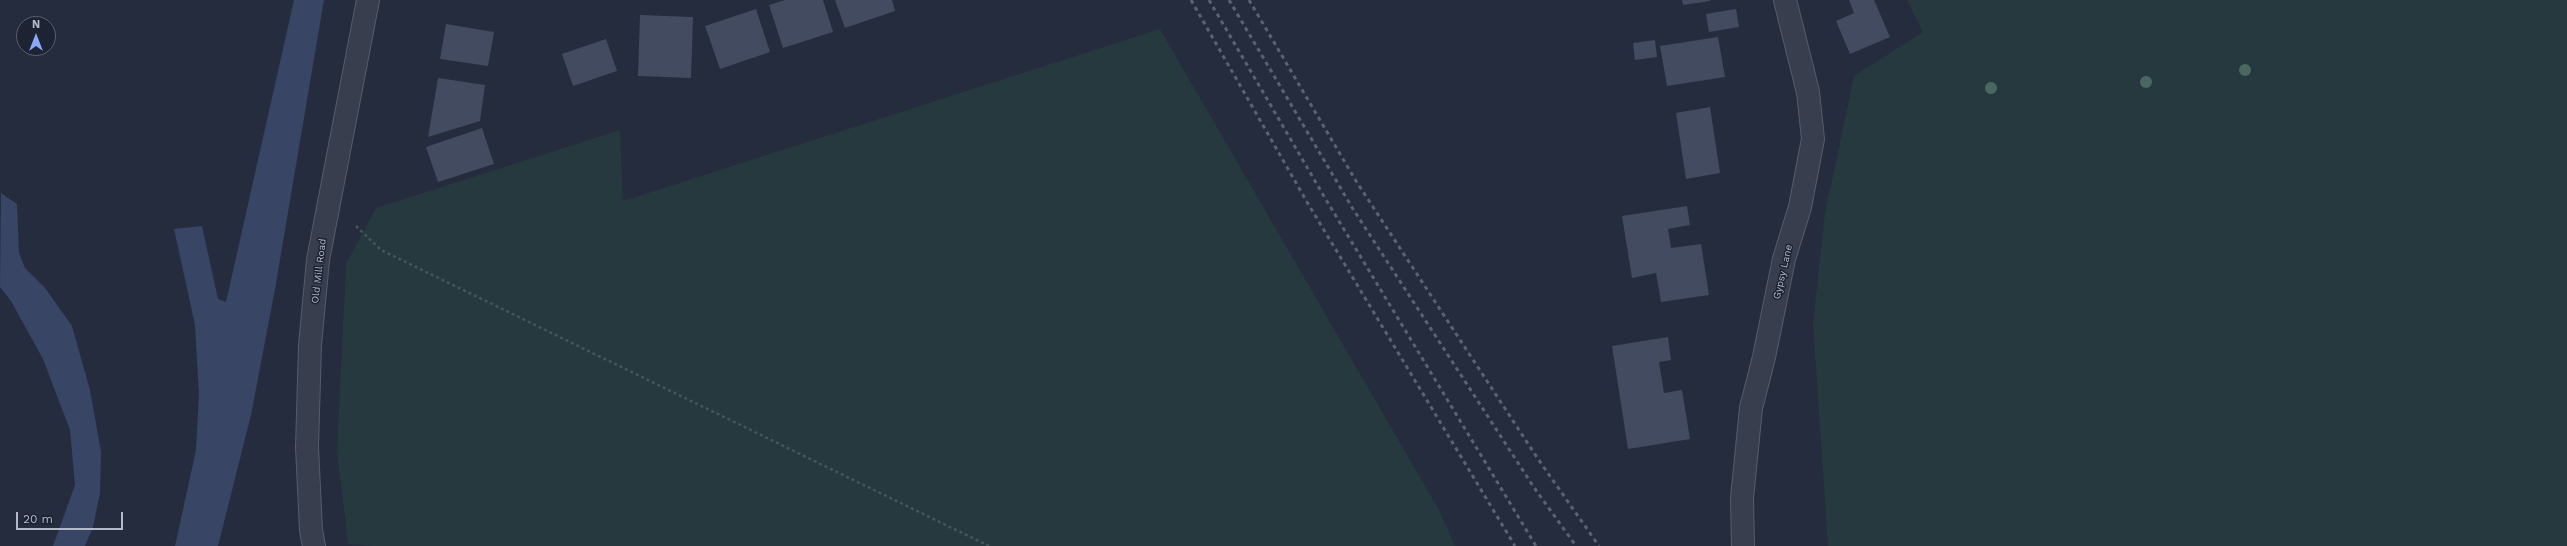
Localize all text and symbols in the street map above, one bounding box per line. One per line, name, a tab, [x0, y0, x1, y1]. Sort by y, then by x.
north arrow	[16, 16, 56, 56]
text: N	[32, 18, 40, 31]
street label: Old Mill Road	[309, 238, 329, 304]
street label: Gypsy Lane	[1771, 243, 1795, 301]
scale bar	[18, 504, 125, 530]
text: 20 m	[23, 512, 53, 526]

